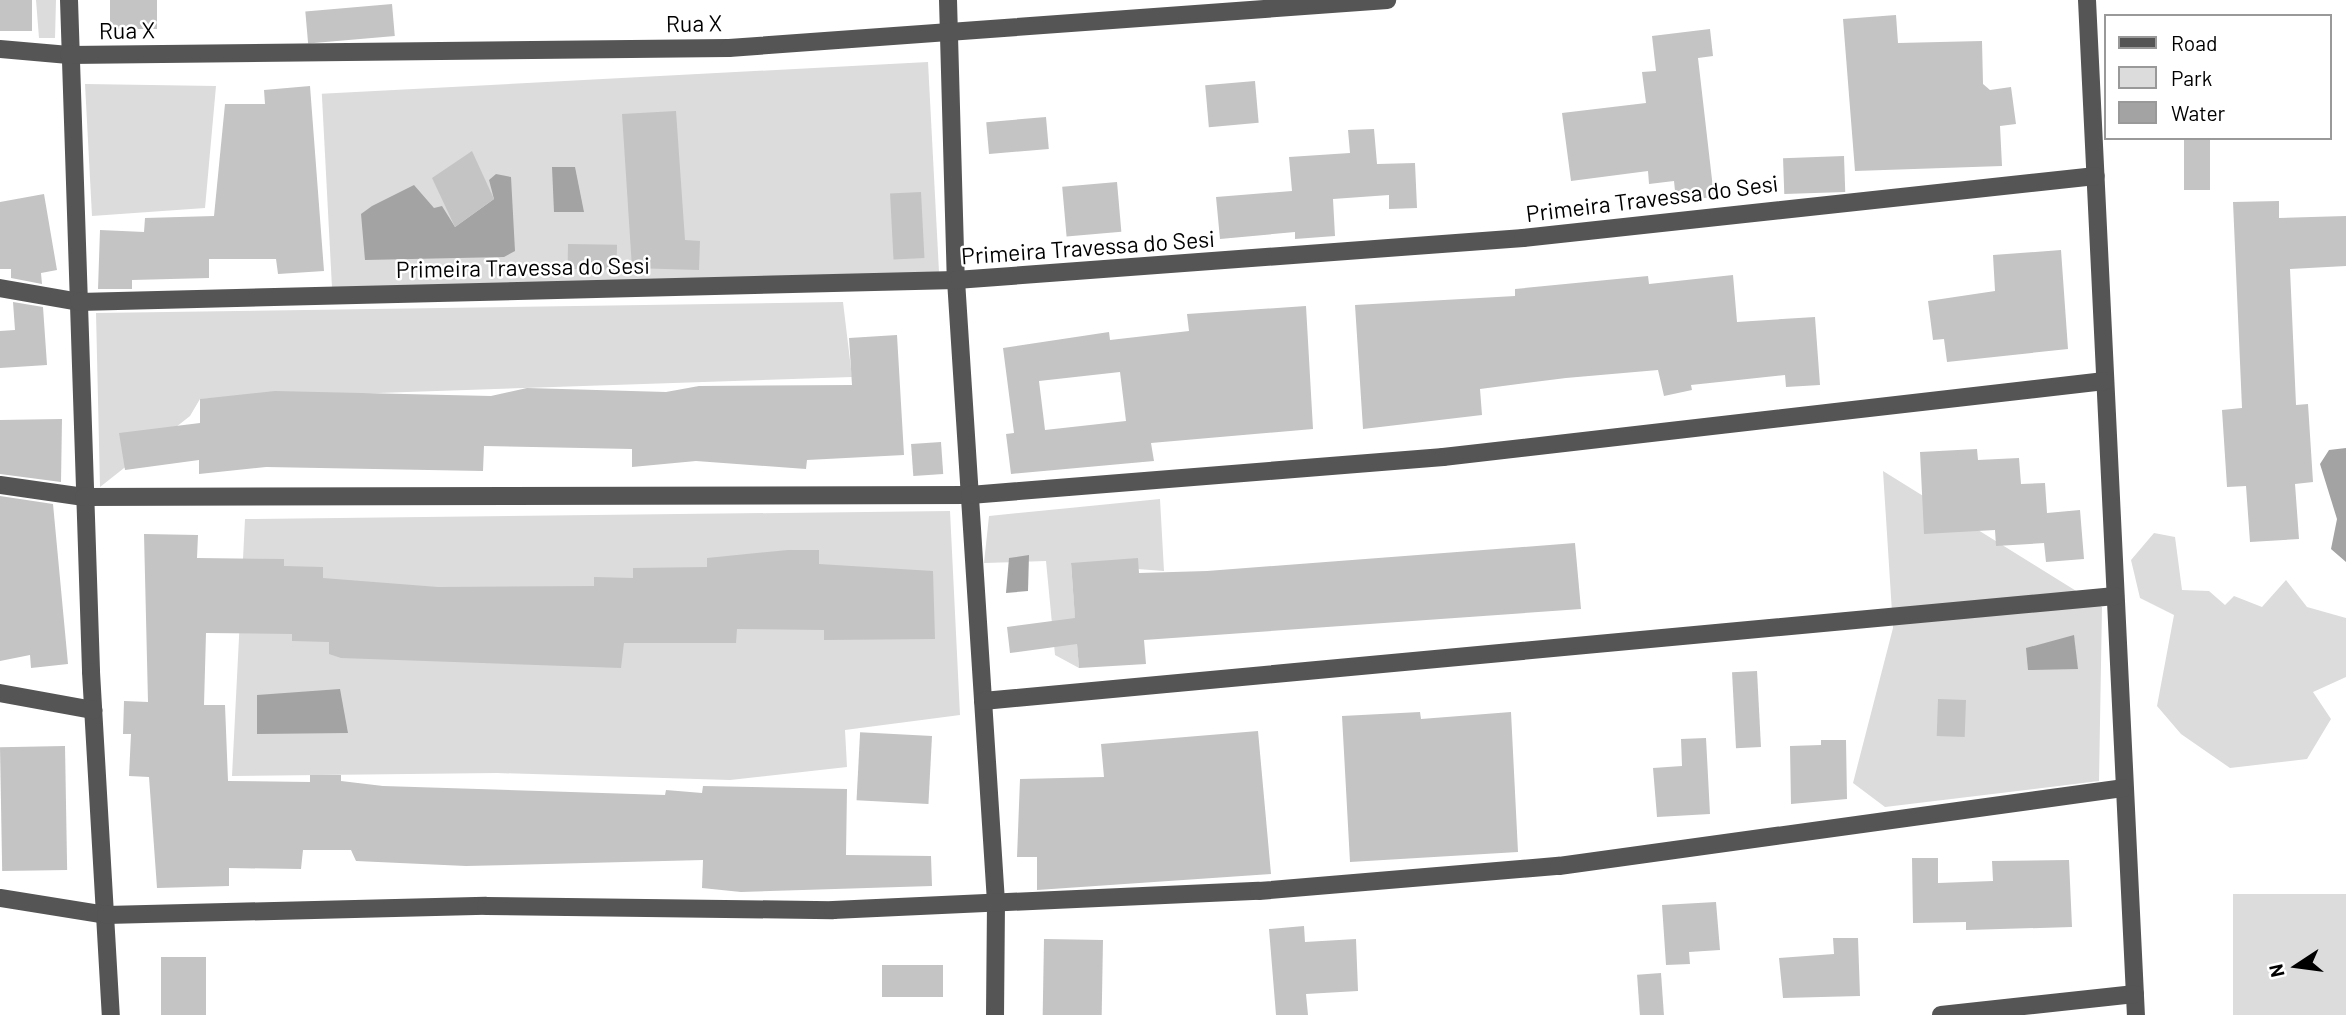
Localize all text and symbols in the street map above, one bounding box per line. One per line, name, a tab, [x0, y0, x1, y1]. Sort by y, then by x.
street label: Rua X	[666, 9, 722, 37]
legend	[2104, 14, 2332, 140]
street label: Rua X	[99, 16, 155, 44]
text: Road	[2171, 30, 2217, 55]
text: Park	[2171, 65, 2212, 90]
text: Water	[2171, 100, 2225, 125]
street label: Primeira Travessa do Sesi	[1524, 169, 1780, 227]
street label: Primeira Travessa do Sesi	[960, 224, 1216, 270]
street label: Primeira Travessa do Sesi	[396, 251, 650, 283]
north arrow	[2262, 931, 2332, 1001]
text: N	[2263, 962, 2289, 980]

